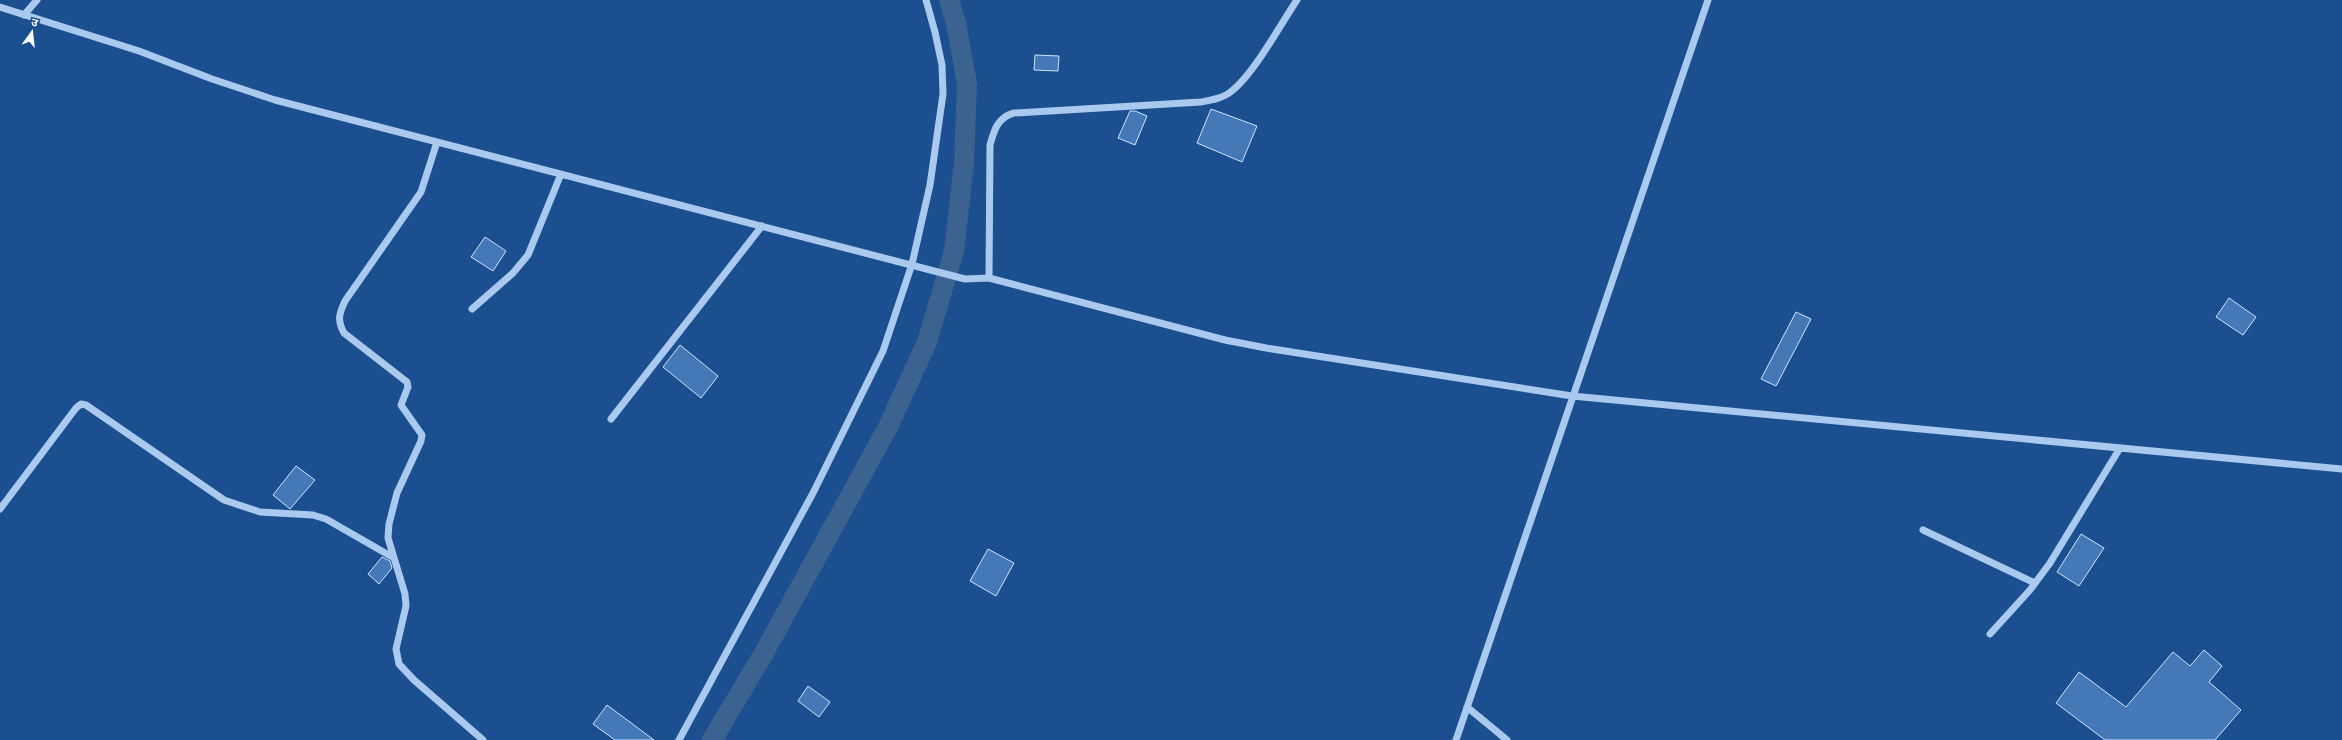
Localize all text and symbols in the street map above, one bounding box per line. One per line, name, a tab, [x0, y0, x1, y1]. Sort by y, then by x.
north arrow	[12, 12, 52, 52]
text: उ	[30, 16, 40, 30]

